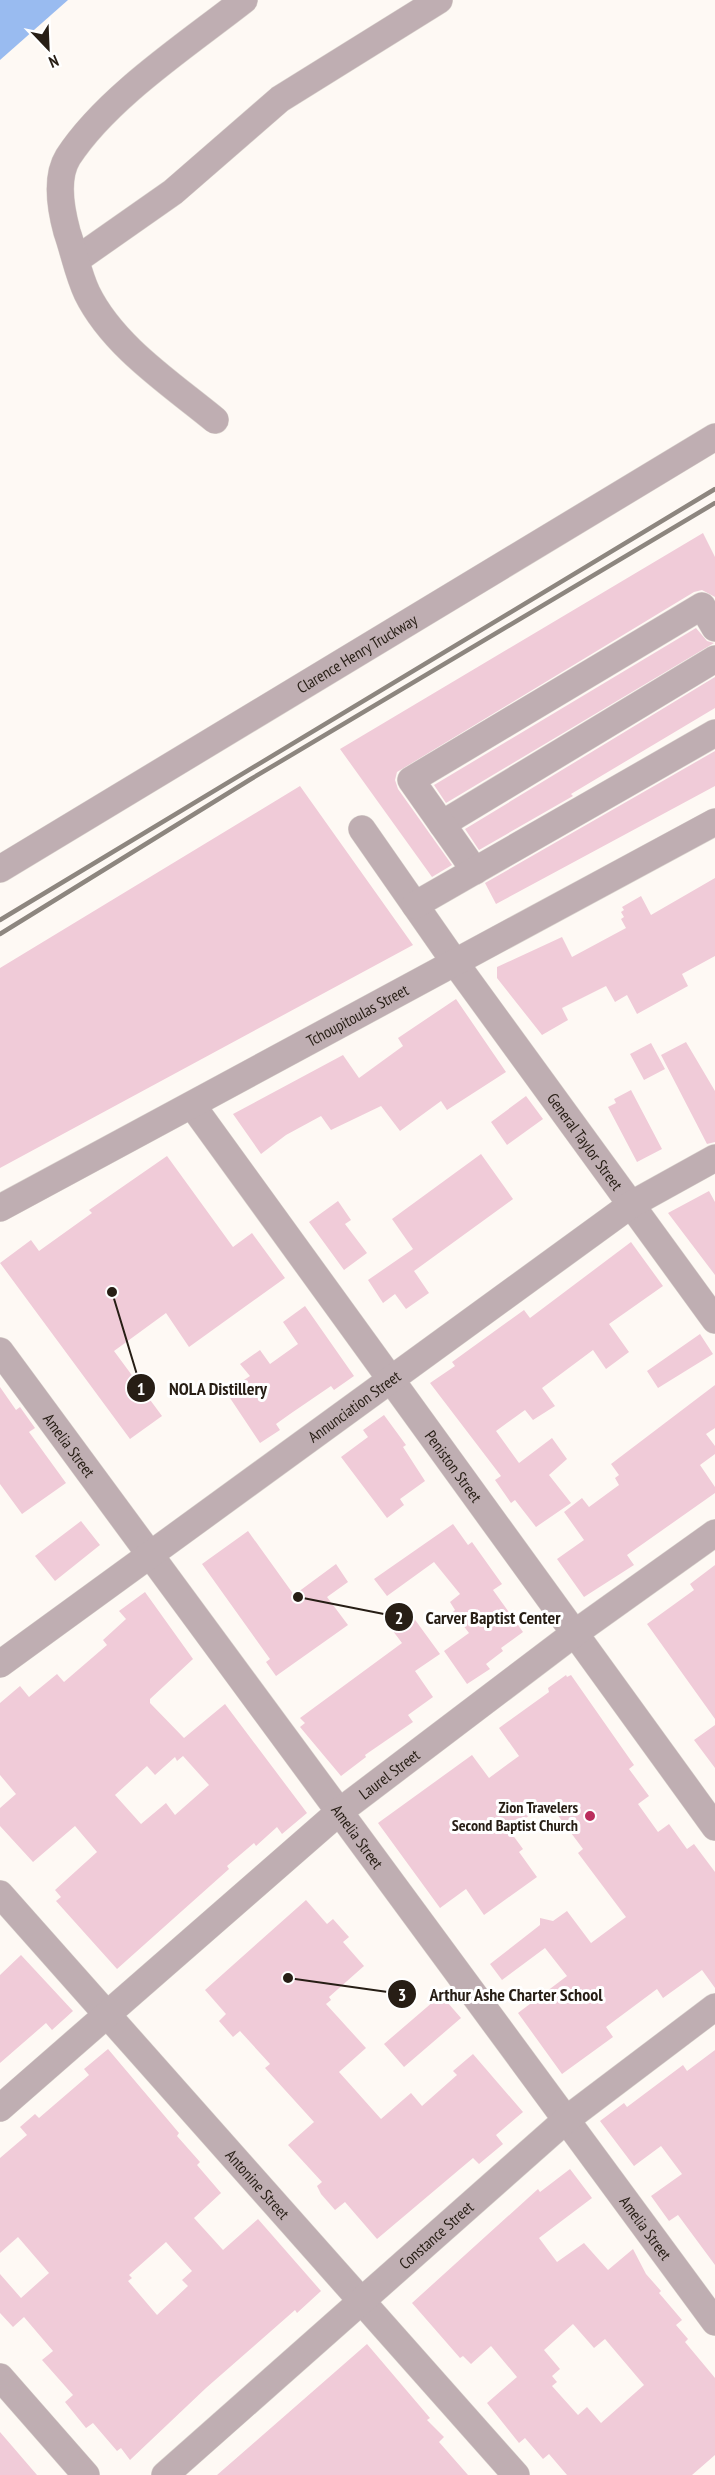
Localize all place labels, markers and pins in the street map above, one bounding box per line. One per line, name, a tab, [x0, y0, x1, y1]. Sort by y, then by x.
callout: NOLA Distillery	[126, 1370, 279, 1406]
callout: Carver Baptist Center	[384, 1599, 573, 1635]
place label: Zion Travelers Second Baptist Church	[452, 1797, 578, 1835]
marker: Zion Travelers Second Baptist Church	[583, 1809, 597, 1823]
callout: Arthur Ashe Charter School	[387, 1976, 615, 2012]

